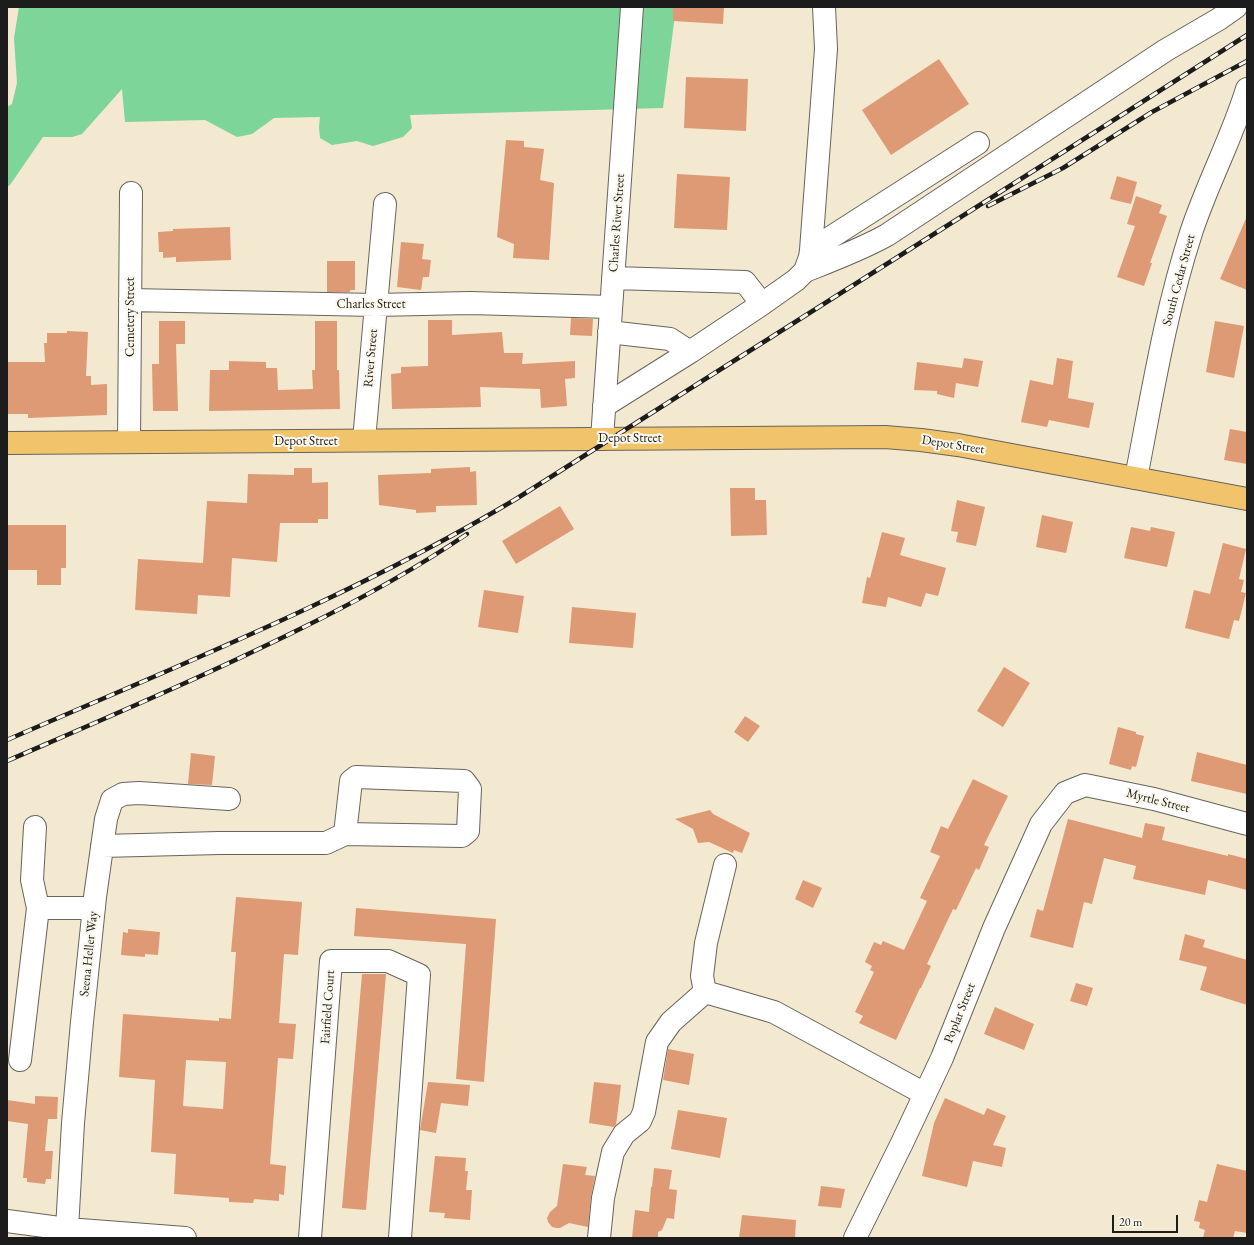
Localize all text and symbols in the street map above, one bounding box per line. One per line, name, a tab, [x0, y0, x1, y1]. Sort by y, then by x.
street label: Charles River Street	[606, 173, 628, 273]
street label: South Cedar Street	[1159, 233, 1199, 327]
street label: Cemetery Street	[122, 277, 138, 357]
street label: Charles Street	[336, 296, 406, 312]
street label: River Street	[361, 328, 381, 388]
street label: Depot Street	[598, 430, 662, 446]
street label: Depot Street	[921, 432, 985, 458]
street label: Depot Street	[274, 433, 338, 449]
street label: Myrtle Street	[1125, 786, 1191, 816]
street label: Seena Heller Way	[77, 910, 101, 998]
street label: Fairfield Court	[318, 970, 338, 1044]
street label: Poplar Street	[941, 981, 979, 1045]
scale bar	[1114, 1207, 1180, 1233]
text: 20 m	[1119, 1214, 1142, 1230]

